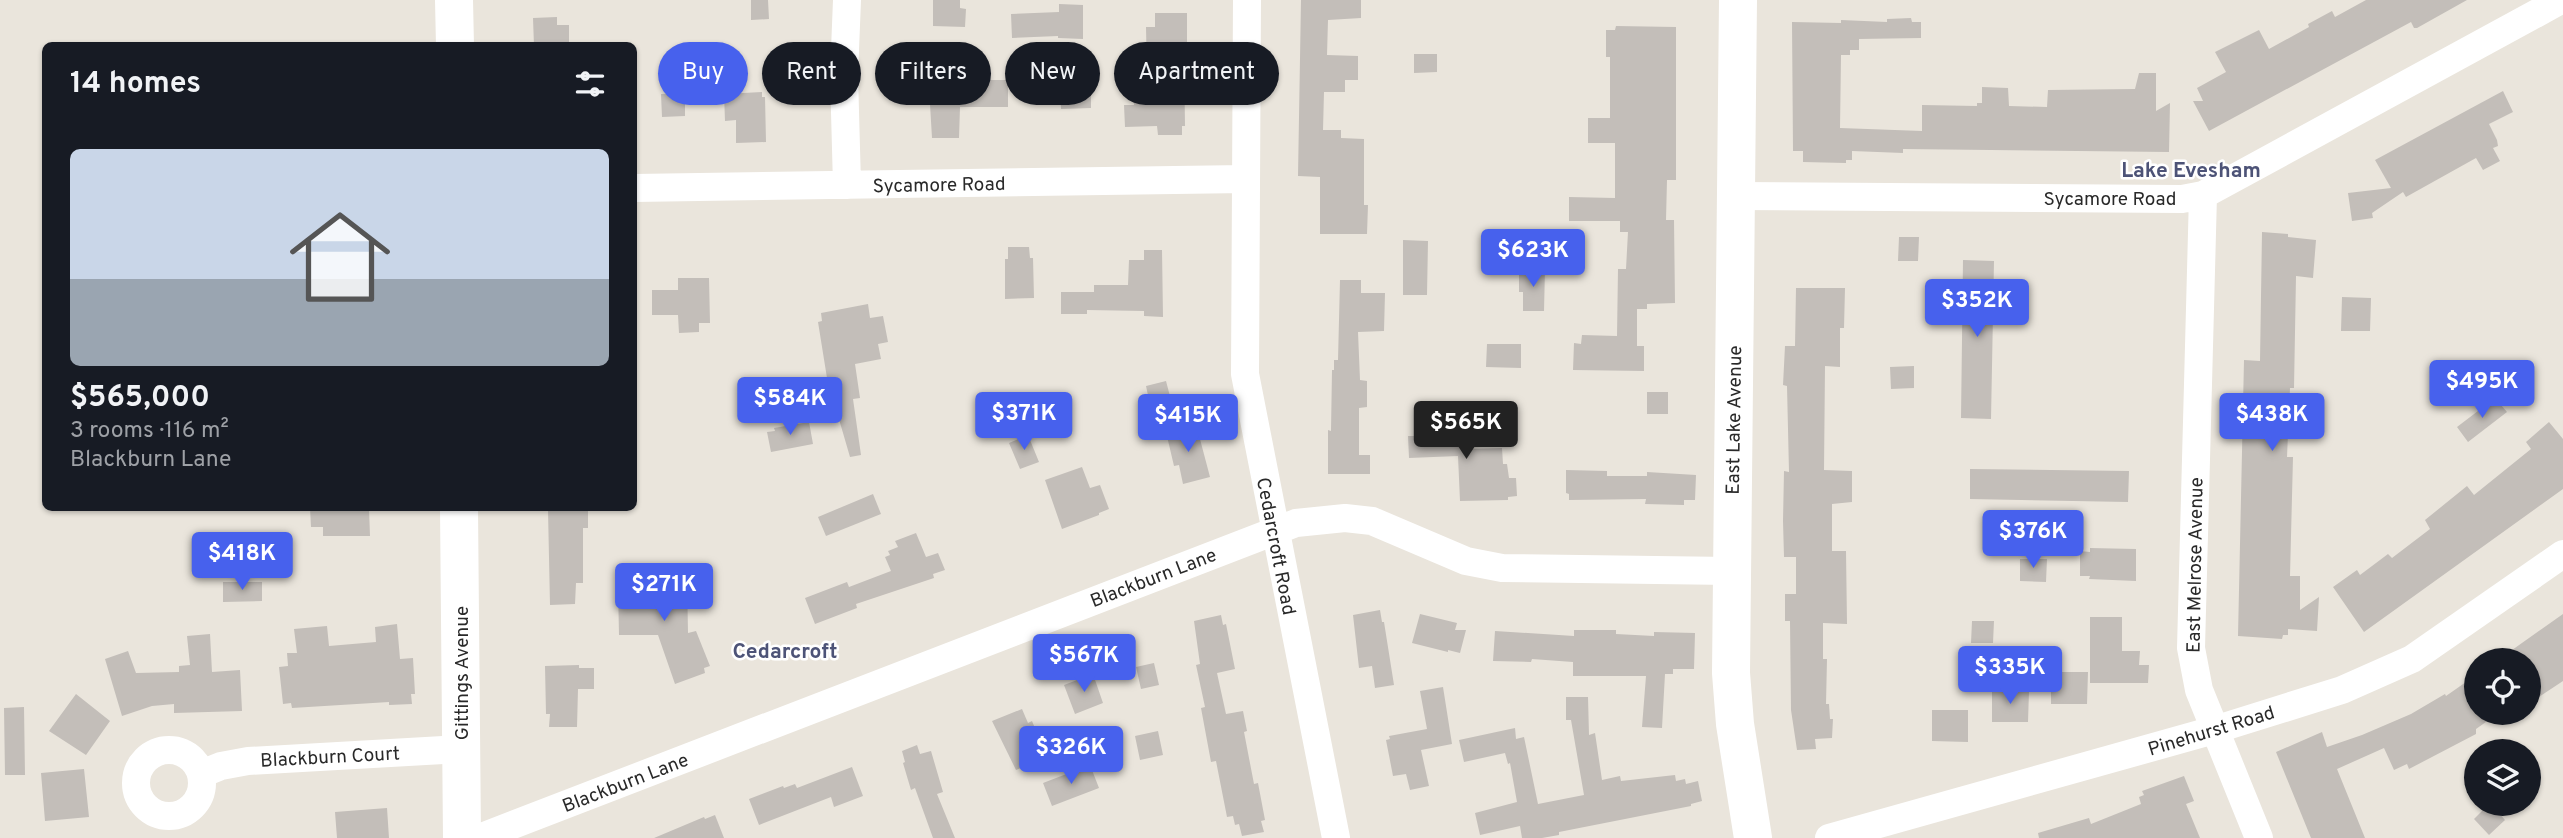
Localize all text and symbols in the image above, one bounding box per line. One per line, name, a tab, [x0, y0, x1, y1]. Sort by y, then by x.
chip: Buy	[658, 42, 748, 105]
chip: Rent	[762, 42, 861, 105]
chip: Filters	[875, 42, 991, 105]
chip: New	[1005, 42, 1100, 105]
chip: Apartment	[1114, 42, 1279, 105]
icon: filters	[571, 65, 609, 103]
text: 14 homes	[70, 66, 201, 103]
district label: Lake Evesham	[2121, 158, 2261, 185]
street label: Sycamore Road	[872, 173, 1006, 199]
street label: Sycamore Road	[2044, 188, 2176, 212]
icon: home	[277, 194, 403, 320]
pin: $623K	[1484, 230, 1582, 289]
text: $623K	[1497, 237, 1569, 266]
pin: $352K	[1928, 280, 2026, 339]
text: $352K	[1941, 287, 2013, 316]
street label: East Lake Avenue	[1722, 345, 1748, 495]
pin: $495K	[2433, 360, 2531, 420]
text: $495K	[2445, 368, 2519, 397]
pin: $584K	[741, 378, 839, 437]
text: $565,000	[70, 380, 210, 417]
text: $584K	[753, 385, 827, 414]
pin: $371K	[975, 392, 1073, 452]
pin: $438K	[2223, 393, 2321, 453]
pin: $415K	[1139, 394, 1237, 454]
text: $371K	[991, 400, 1057, 429]
text: $438K	[2235, 401, 2309, 430]
text: $415K	[1154, 402, 1222, 431]
pin: $565K	[1417, 402, 1515, 461]
text: $565K	[1430, 409, 1502, 438]
text: 3 rooms · 116 m²	[70, 417, 229, 446]
text: Blackburn Lane	[70, 446, 231, 475]
street label: Cedarcroft Road	[1250, 475, 1300, 617]
street label: East Melrose Avenue	[2182, 477, 2210, 653]
pin: $376K	[1984, 510, 2082, 570]
text: $376K	[1999, 518, 2067, 547]
pin: $418K	[193, 532, 291, 592]
text: $418K	[208, 540, 276, 569]
street label: Blackburn Lane	[1087, 544, 1220, 614]
pin: $271K	[615, 564, 713, 623]
text: $271K	[631, 571, 697, 600]
street label: Gittings Avenue	[451, 606, 475, 740]
pin: $567K	[1035, 634, 1133, 694]
district label: Cedarcroft	[732, 639, 838, 666]
text: $567K	[1049, 642, 1119, 671]
pin: $335K	[1961, 646, 2059, 706]
map controls	[2464, 648, 2541, 816]
button: locate	[2464, 648, 2541, 725]
text: $335K	[1974, 654, 2046, 683]
street label: Pinehurst Road	[2145, 701, 2278, 763]
pin: $326K	[1022, 726, 1120, 786]
text: $326K	[1035, 734, 1107, 763]
button: layers	[2464, 739, 2541, 816]
street label: Blackburn Court	[260, 742, 401, 774]
street label: Blackburn Lane	[559, 749, 692, 819]

